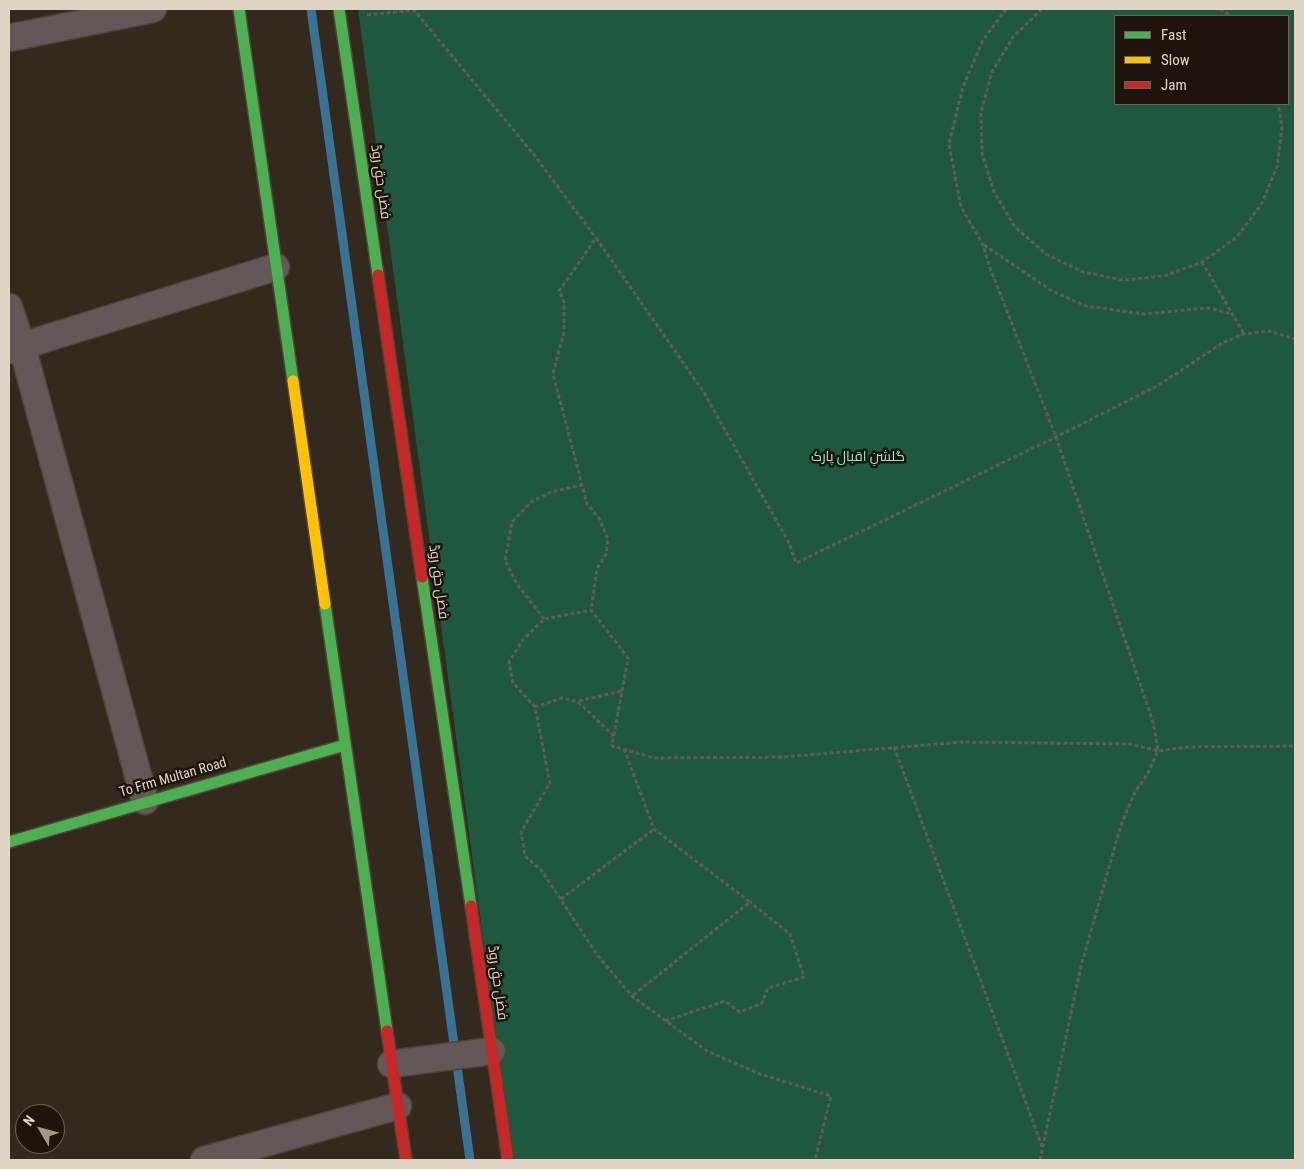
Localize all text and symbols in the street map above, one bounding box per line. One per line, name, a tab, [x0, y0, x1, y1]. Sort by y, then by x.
legend	[1114, 15, 1289, 105]
text: Fast	[1161, 26, 1186, 44]
text: Slow	[1161, 51, 1190, 69]
text: Jam	[1161, 76, 1187, 94]
street label: فضل حق روڈ	[366, 144, 394, 220]
park label: گلشنِ اقبال پارک	[811, 449, 905, 465]
street label: فضل حق روڈ	[424, 544, 452, 620]
street label: To Frm Multan Road	[117, 755, 229, 801]
street label: فضل حق روڈ	[483, 945, 511, 1021]
north arrow	[15, 1104, 65, 1154]
text: N	[20, 1112, 38, 1129]

